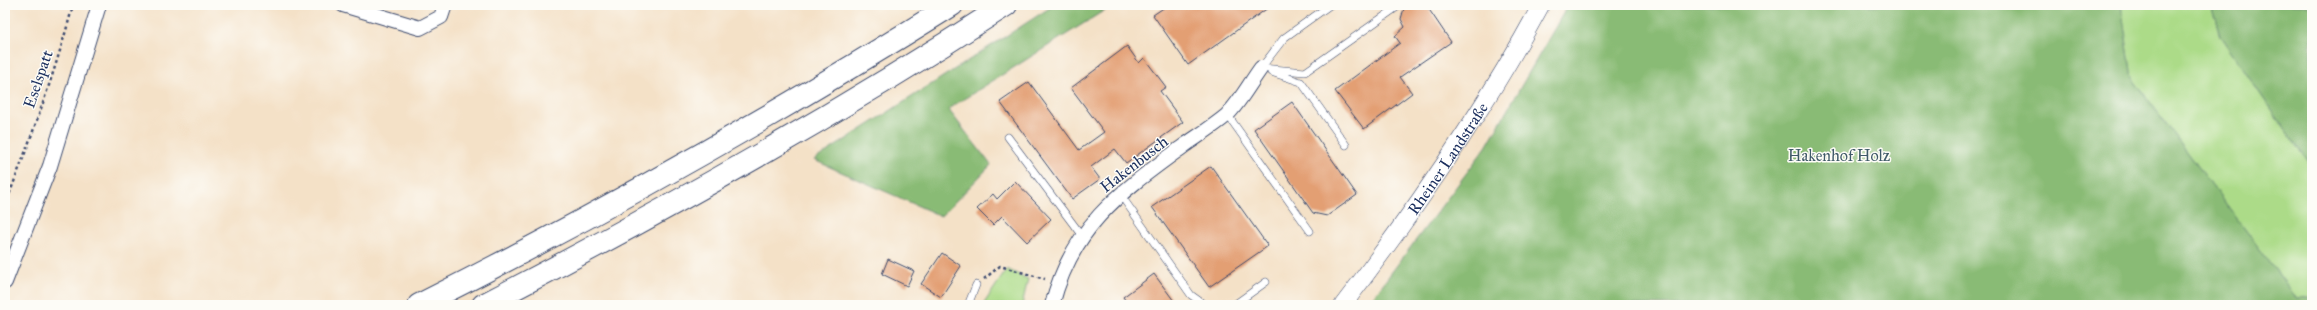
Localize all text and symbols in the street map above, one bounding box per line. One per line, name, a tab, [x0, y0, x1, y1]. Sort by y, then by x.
street label: Eselspatt	[19, 47, 57, 111]
street label: Rheiner Landstraße	[1403, 99, 1492, 218]
street label: Hakenbusch	[1096, 132, 1172, 196]
park label: Hakenhof Holz	[1788, 146, 1891, 165]

